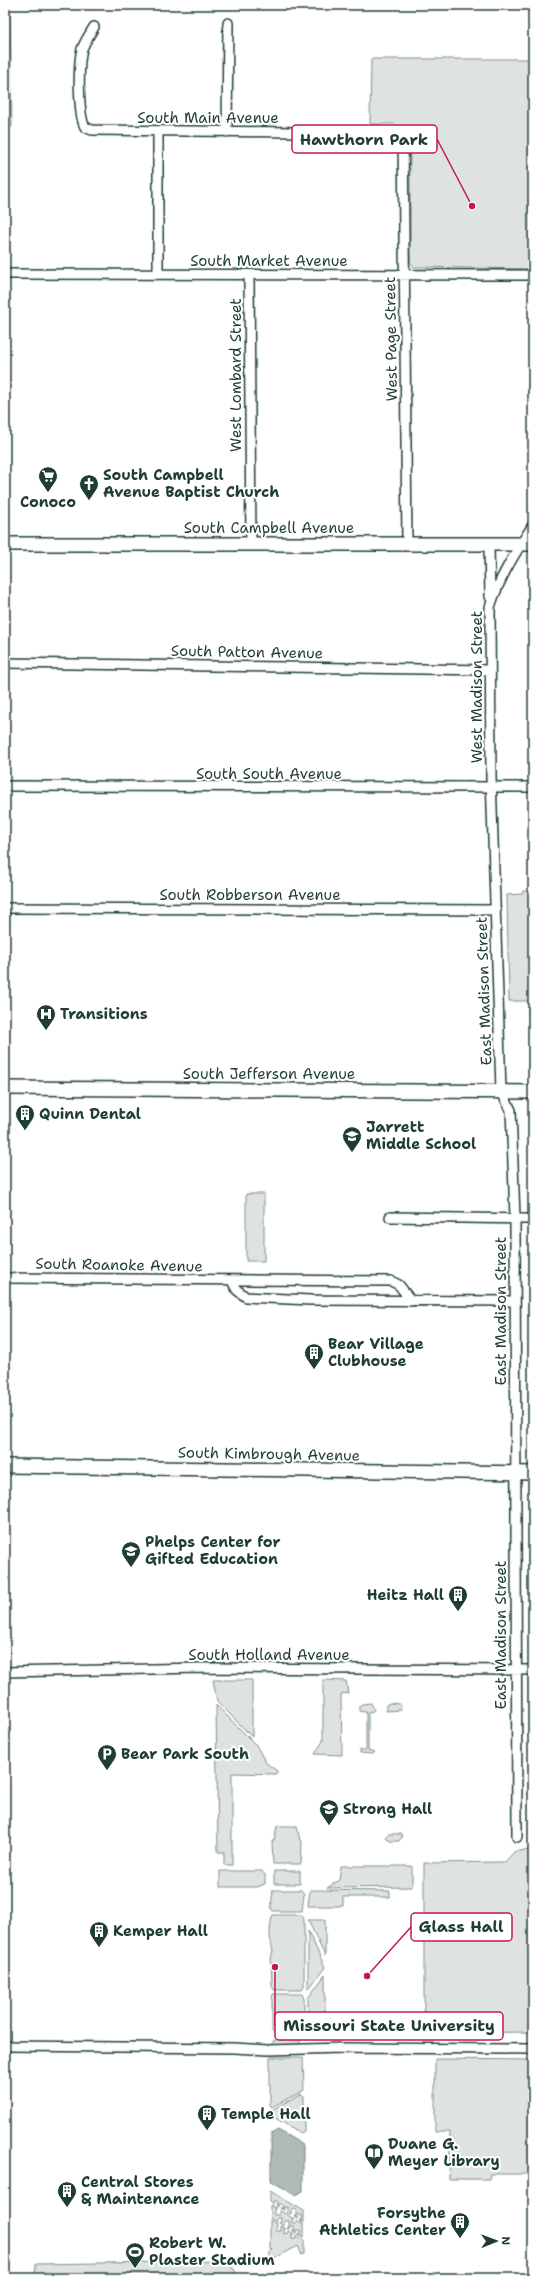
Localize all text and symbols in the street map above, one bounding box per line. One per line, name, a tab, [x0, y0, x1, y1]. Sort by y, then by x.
street label: South Main Avenue	[137, 108, 279, 128]
callout: Hawthorn Park	[292, 125, 437, 153]
text: Hawthorn Park	[300, 129, 428, 150]
street label: South Market Avenue	[190, 251, 348, 271]
street label: West Page Street	[380, 276, 402, 402]
street label: West Lombard Street	[226, 298, 246, 452]
supermarket icon: Conoco	[37, 465, 59, 493]
place label: South Campbell Avenue Baptist Church	[103, 465, 279, 502]
church icon: South Campbell Avenue Baptist Church	[78, 473, 100, 501]
place label: Conoco	[20, 492, 76, 512]
street label: South Campbell Avenue	[184, 518, 354, 538]
street label: West Madison Street	[467, 611, 487, 763]
street label: South Patton Avenue	[171, 641, 323, 663]
street label: South South Avenue	[196, 764, 342, 784]
street label: South Robberson Avenue	[159, 885, 341, 905]
street label: East Madison Street	[471, 916, 497, 1066]
hospital icon: Transitions	[35, 1003, 57, 1031]
place label: Transitions	[60, 1004, 148, 1024]
street label: South Jefferson Avenue	[183, 1064, 355, 1084]
building icon: Quinn Dental	[14, 1103, 36, 1131]
place label: Quinn Dental	[39, 1104, 141, 1124]
place label: Jarrett Middle School	[366, 1117, 476, 1154]
school or university icon: Jarrett Middle School	[341, 1125, 363, 1153]
street label: East Madison Street	[491, 1237, 511, 1385]
street label: South Roanoke Avenue	[35, 1254, 203, 1276]
place label: Bear Village Clubhouse	[328, 1334, 424, 1371]
building icon: Bear Village Clubhouse	[303, 1342, 325, 1370]
street label: South Kimbrough Avenue	[178, 1442, 360, 1466]
place label: Phelps Center for Gifted Education	[145, 1532, 280, 1569]
school or university icon: Phelps Center for Gifted Education	[120, 1540, 142, 1568]
street label: East Madison Street	[491, 1561, 511, 1709]
building icon: Heitz Hall	[447, 1584, 469, 1612]
place label: Heitz Hall	[367, 1585, 444, 1605]
street label: South Holland Avenue	[188, 1645, 350, 1665]
parking icon: Bear Park South	[96, 1743, 118, 1771]
place label: Bear Park South	[121, 1744, 249, 1764]
school or university icon: Strong Hall	[318, 1798, 340, 1826]
place label: Strong Hall	[343, 1799, 432, 1819]
callout: Glass Hall	[411, 1913, 512, 1941]
text: Glass Hall	[419, 1916, 504, 1937]
building icon: Kemper Hall	[88, 1920, 110, 1948]
place label: Kemper Hall	[113, 1921, 208, 1941]
callout: Missouri State University	[275, 2012, 503, 2040]
text: Missouri State University	[283, 2015, 495, 2036]
building icon: Temple Hall	[196, 2103, 218, 2131]
place label: Temple Hall	[221, 2104, 311, 2124]
place label: Duane G. Meyer Library	[388, 2134, 500, 2171]
library icon: Duane G. Meyer Library	[363, 2142, 385, 2170]
place label: Central Stores & Maintenance	[81, 2172, 200, 2209]
building icon: Central Stores & Maintenance	[56, 2180, 78, 2208]
place label: Forsythe Athletics Center	[319, 2203, 446, 2240]
building icon: Forsythe Athletics Center	[449, 2211, 471, 2239]
north arrow	[476, 2221, 516, 2261]
place label: Robert W. Plaster Stadium	[149, 2233, 275, 2270]
text: N	[498, 2236, 513, 2246]
sports icon: Robert W. Plaster Stadium	[124, 2241, 146, 2269]

